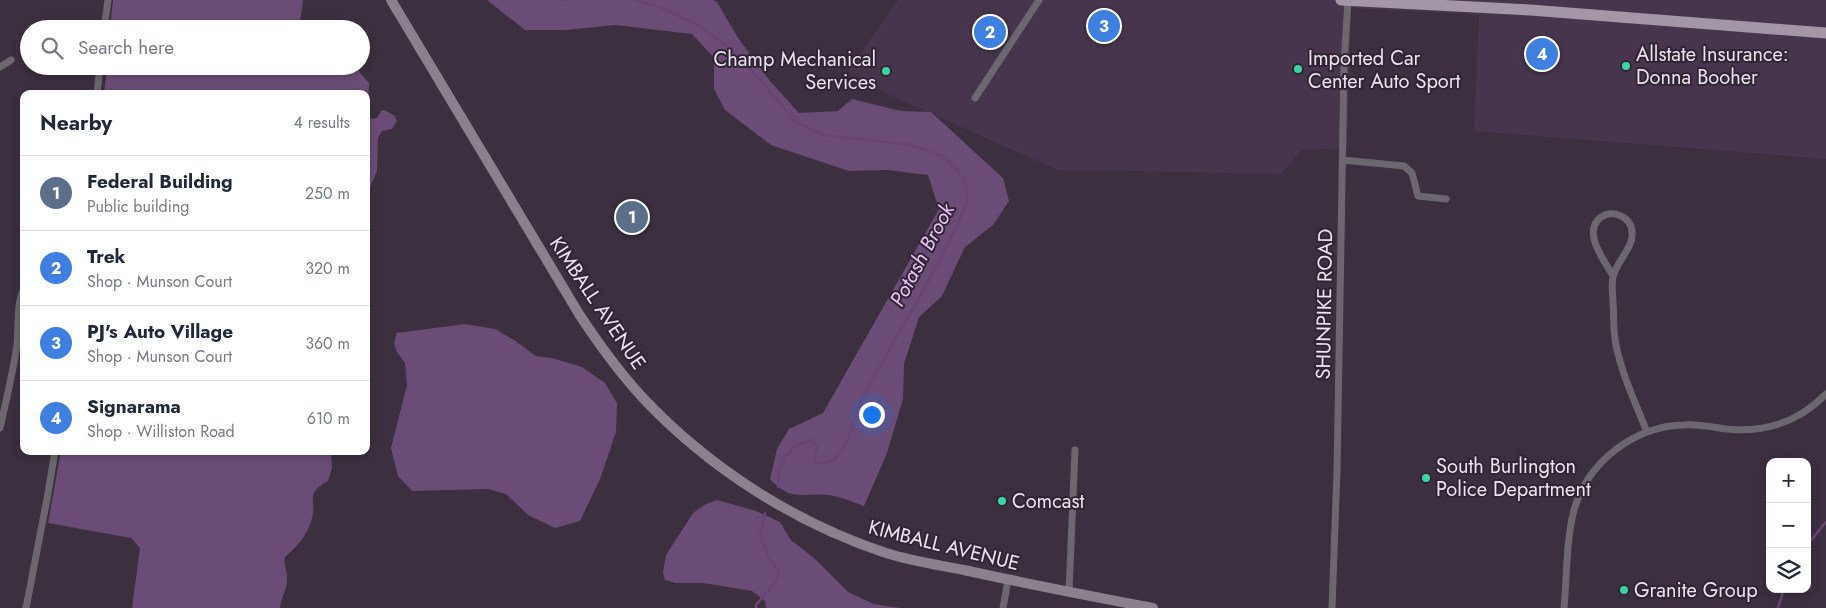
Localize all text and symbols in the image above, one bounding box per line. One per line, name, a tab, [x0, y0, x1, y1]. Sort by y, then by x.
pin: 3	[1088, 7, 1120, 45]
pin: 2	[974, 13, 1006, 51]
search box	[20, 20, 370, 75]
icon: search	[38, 34, 66, 62]
text: Search here	[78, 34, 174, 61]
pin: 4	[1526, 35, 1558, 73]
place label: Allstate Insurance: Donna Booher	[1636, 40, 1789, 92]
place label: Imported Car Center Auto Sport	[1308, 44, 1461, 96]
place label: Champ Mechanical Services	[714, 45, 876, 97]
marker: Allstate Insurance: Donna Booher	[1620, 60, 1632, 72]
marker: Imported Car Center Auto Sport	[1292, 63, 1304, 75]
marker: Champ Mechanical Services	[880, 65, 892, 77]
text: Nearby	[40, 108, 112, 138]
text: 4 results	[294, 111, 350, 134]
text: Federal Building	[87, 168, 233, 195]
text: 1	[52, 182, 60, 205]
text: 250 m	[305, 182, 350, 205]
text: Public building	[87, 195, 189, 218]
water label: Potash Brook	[882, 197, 962, 312]
pin: 1	[616, 198, 648, 236]
street label: SHUNPIKE ROAD	[1309, 228, 1340, 380]
street label: KIMBALL AVENUE	[542, 231, 653, 376]
text: Trek	[87, 243, 126, 270]
text: 2	[51, 257, 61, 280]
text: 320 m	[305, 257, 350, 280]
text: Shop · Munson Court	[87, 270, 232, 293]
text: PJ's Auto Village	[87, 318, 233, 345]
text: 3	[51, 332, 61, 355]
text: 360 m	[305, 332, 350, 355]
text: Shop · Munson Court	[87, 345, 232, 368]
text: Signarama	[87, 393, 181, 420]
your location	[859, 402, 885, 428]
text: 4	[50, 407, 62, 430]
text: 610 m	[307, 407, 350, 430]
text: Shop · Williston Road	[87, 420, 235, 443]
place label: South Burlington Police Department	[1436, 452, 1591, 504]
map controls	[1766, 458, 1811, 593]
button: +	[1766, 458, 1811, 503]
marker: South Burlington Police Department	[1420, 472, 1432, 484]
place label: Comcast	[1012, 487, 1084, 516]
marker: Comcast	[996, 495, 1008, 507]
button: −	[1766, 503, 1811, 548]
street label: KIMBALL AVENUE	[865, 513, 1023, 578]
button: layers	[1766, 548, 1811, 593]
place label: Granite Group	[1634, 576, 1758, 605]
marker: Granite Group	[1618, 584, 1630, 596]

